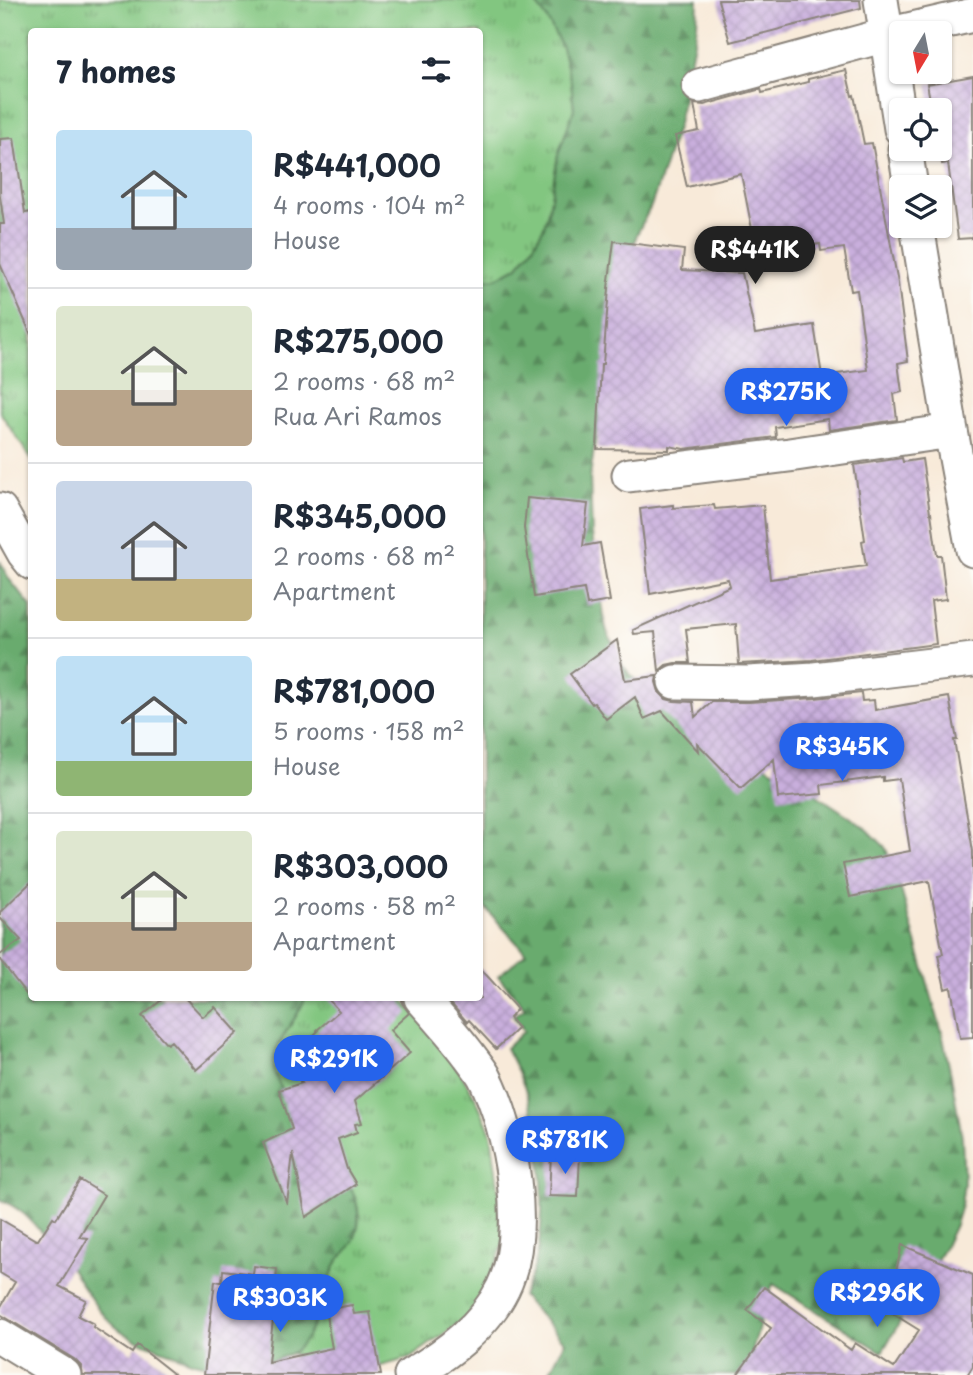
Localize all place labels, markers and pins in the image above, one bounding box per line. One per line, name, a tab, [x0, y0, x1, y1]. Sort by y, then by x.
pin: R$441K	[698, 226, 812, 286]
pin: R$275K	[729, 368, 843, 428]
pin: R$345K	[785, 724, 899, 783]
pin: R$291K	[277, 1036, 391, 1095]
pin: R$781K	[508, 1116, 622, 1176]
pin: R$296K	[820, 1270, 934, 1329]
pin: R$303K	[223, 1274, 337, 1334]

